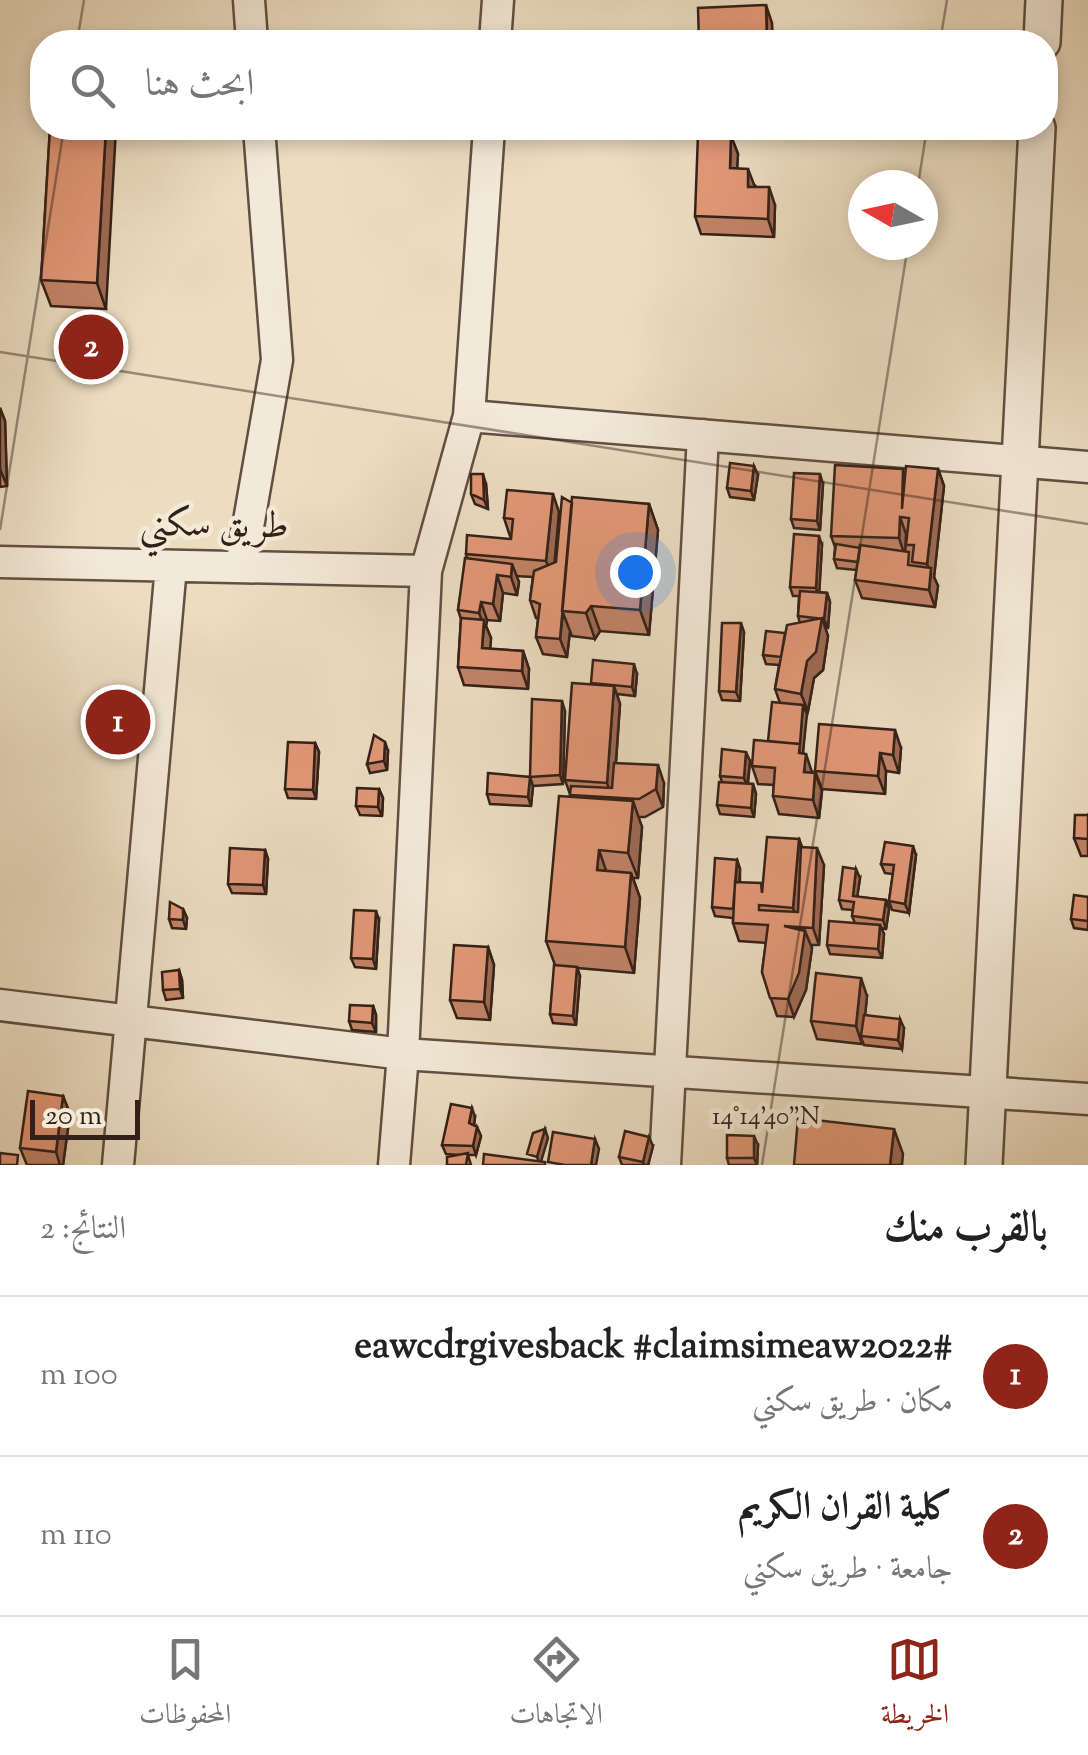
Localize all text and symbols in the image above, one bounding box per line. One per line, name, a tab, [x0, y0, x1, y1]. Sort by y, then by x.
search box	[30, 30, 1058, 140]
icon: search	[65, 58, 120, 113]
text: ابحث هنا	[145, 59, 254, 113]
north arrow	[848, 170, 938, 260]
pin: 2	[58, 310, 124, 384]
street label: طريق سكني	[139, 499, 289, 560]
your location	[610, 547, 661, 598]
pin: 1	[86, 684, 150, 760]
scale bar	[30, 1095, 140, 1140]
text: 20 m	[45, 1097, 102, 1137]
text: 14°14'40"N	[712, 1100, 820, 1136]
text: بالقرب منك	[884, 1200, 1048, 1260]
text: النتائج: 2	[40, 1207, 126, 1253]
text: #eawcdrgivesback #claimsimeaw2022	[354, 1321, 953, 1375]
text: 100 m	[40, 1353, 118, 1399]
text: 1	[1010, 1353, 1021, 1399]
text: مكان · طريق سكني	[752, 1380, 953, 1426]
text: كلية القران الكريم	[739, 1482, 953, 1536]
text: 110 m	[40, 1513, 112, 1559]
text: 2	[1008, 1513, 1023, 1559]
text: جامعة · طريق سكني	[743, 1547, 953, 1593]
tab: المحفوظات	[139, 1632, 231, 1741]
tab: الاتجاهات	[509, 1632, 603, 1741]
tab: الخريطة	[881, 1632, 949, 1741]

